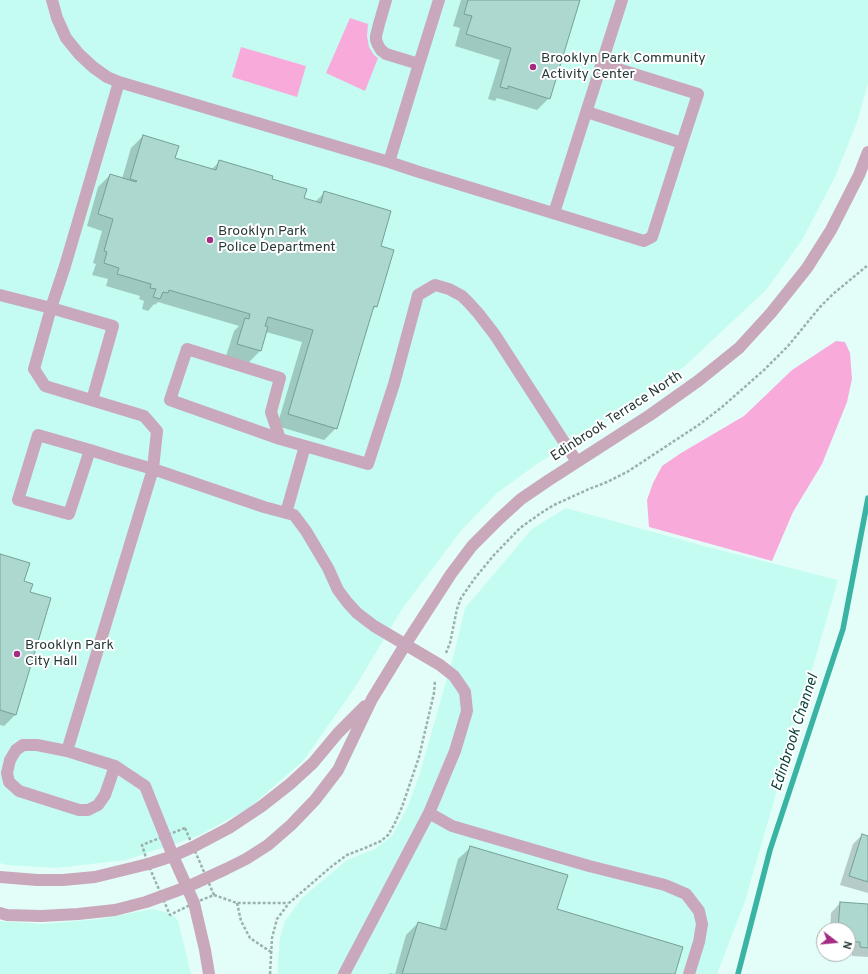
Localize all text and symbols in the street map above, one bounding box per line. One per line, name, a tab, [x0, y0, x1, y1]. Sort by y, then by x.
place label: Brooklyn Park Community Activity Center	[541, 51, 706, 84]
marker: Brooklyn Park Community Activity Center	[528, 62, 538, 72]
place label: Brooklyn Park Police Department	[218, 224, 336, 256]
marker: Brooklyn Park Police Department	[205, 235, 215, 245]
street label: Edinbrook Terrace North	[548, 368, 686, 466]
place label: Brooklyn Park City Hall	[25, 638, 114, 670]
marker: Brooklyn Park City Hall	[12, 649, 22, 659]
water label: Edinbrook Channel	[769, 672, 823, 794]
north arrow	[816, 922, 856, 962]
text: N	[839, 939, 854, 951]

